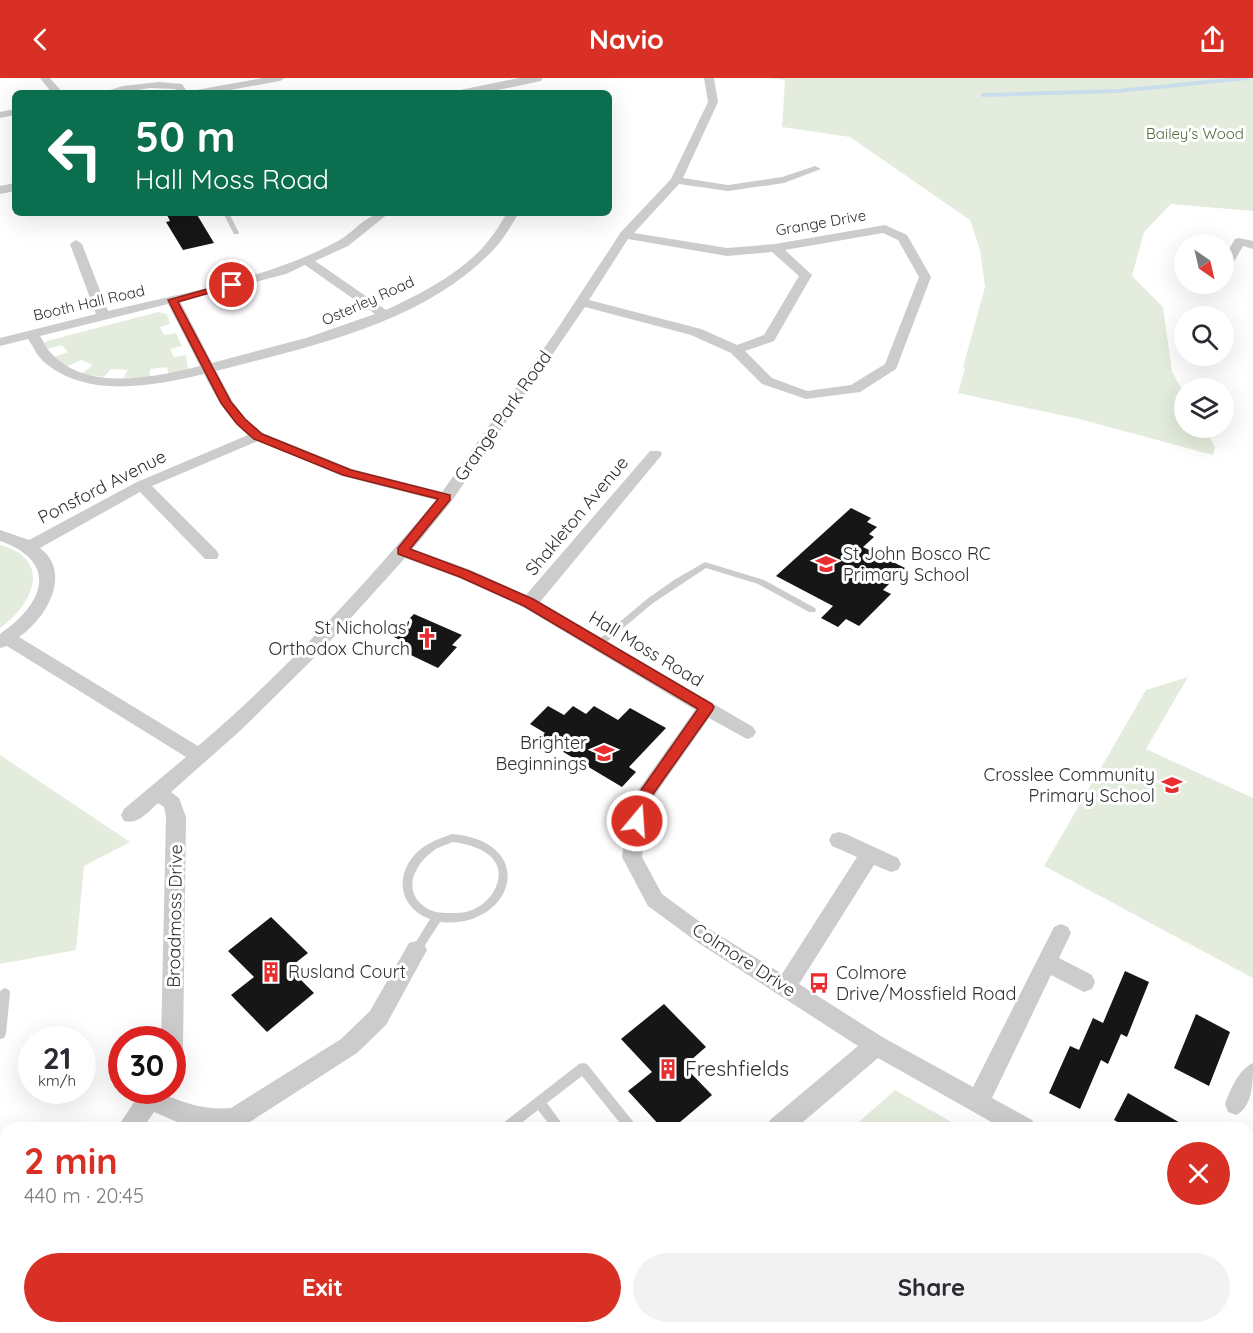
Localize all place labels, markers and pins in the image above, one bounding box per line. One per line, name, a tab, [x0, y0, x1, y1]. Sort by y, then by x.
pin	[206, 259, 257, 310]
place label: St John Bosco RC Primary School	[843, 542, 991, 586]
school or university icon: St John Bosco RC Primary School	[814, 552, 838, 576]
place label: St Nicholas' Orthodox Church	[269, 616, 410, 660]
church icon: St Nicholas' Orthodox Church	[415, 626, 439, 650]
place label: Brighter Beginnings	[496, 731, 587, 775]
school or university icon: Brighter Beginnings	[592, 741, 616, 765]
place label: Crosslee Community Primary School	[983, 763, 1155, 807]
school or university icon: Crosslee Community Primary School	[1160, 773, 1184, 797]
building icon: Rusland Court	[259, 960, 283, 984]
place label: Rusland Court	[288, 960, 406, 983]
place label: Colmore Drive/Mossfield Road	[836, 961, 1016, 1005]
bus stop icon: Colmore Drive/Mossfield Road	[807, 971, 831, 995]
place label: Freshfields	[685, 1055, 789, 1081]
building icon: Freshfields	[656, 1057, 680, 1081]

